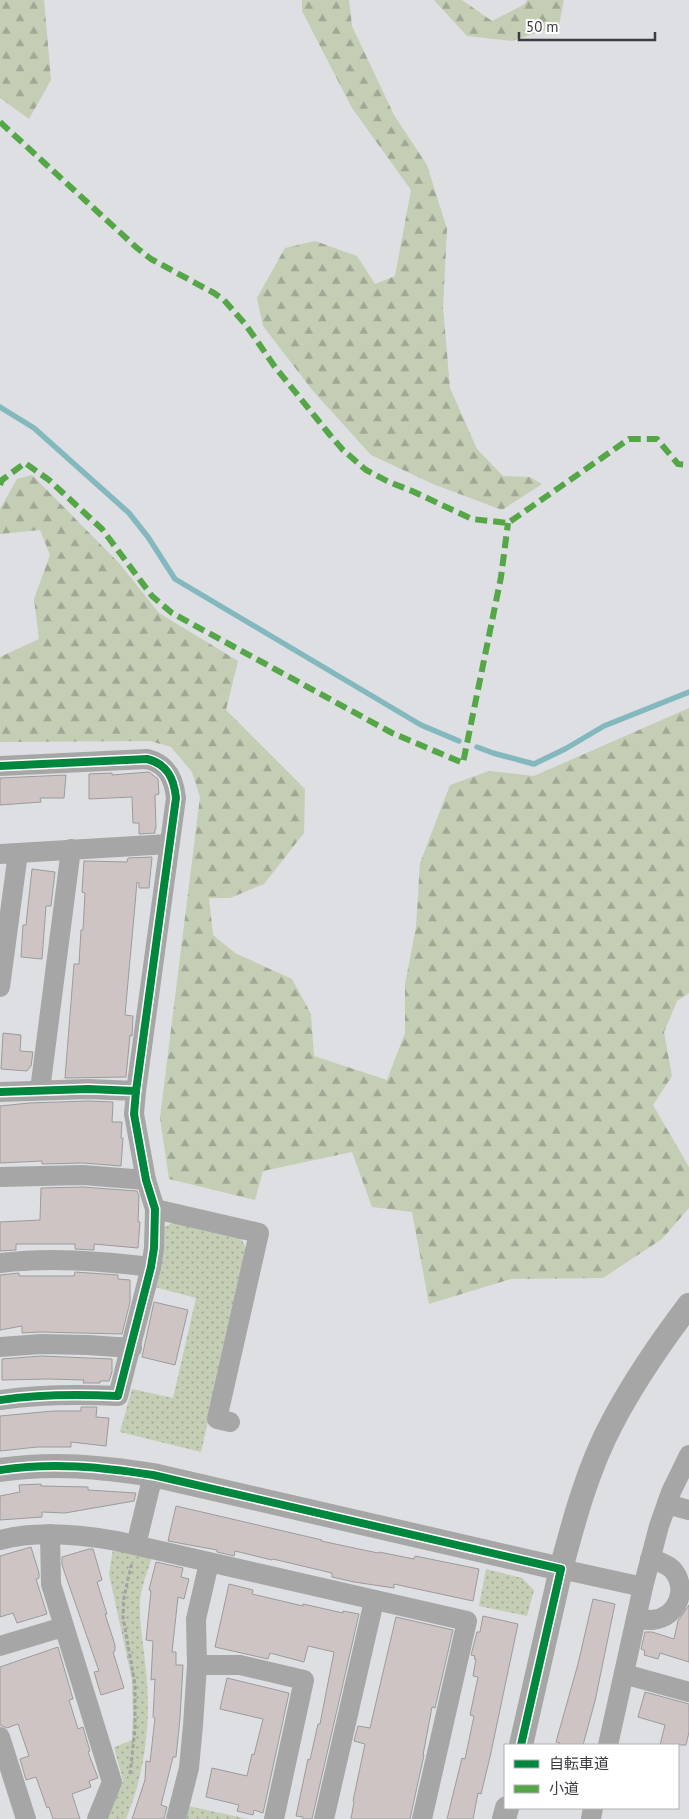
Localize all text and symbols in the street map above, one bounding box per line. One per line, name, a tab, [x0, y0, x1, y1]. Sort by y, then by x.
scale bar	[519, 10, 655, 42]
text: 50 m	[526, 17, 559, 36]
legend	[504, 1744, 679, 1809]
text: 自転車道	[549, 1754, 609, 1773]
text: 小道	[549, 1779, 579, 1798]

